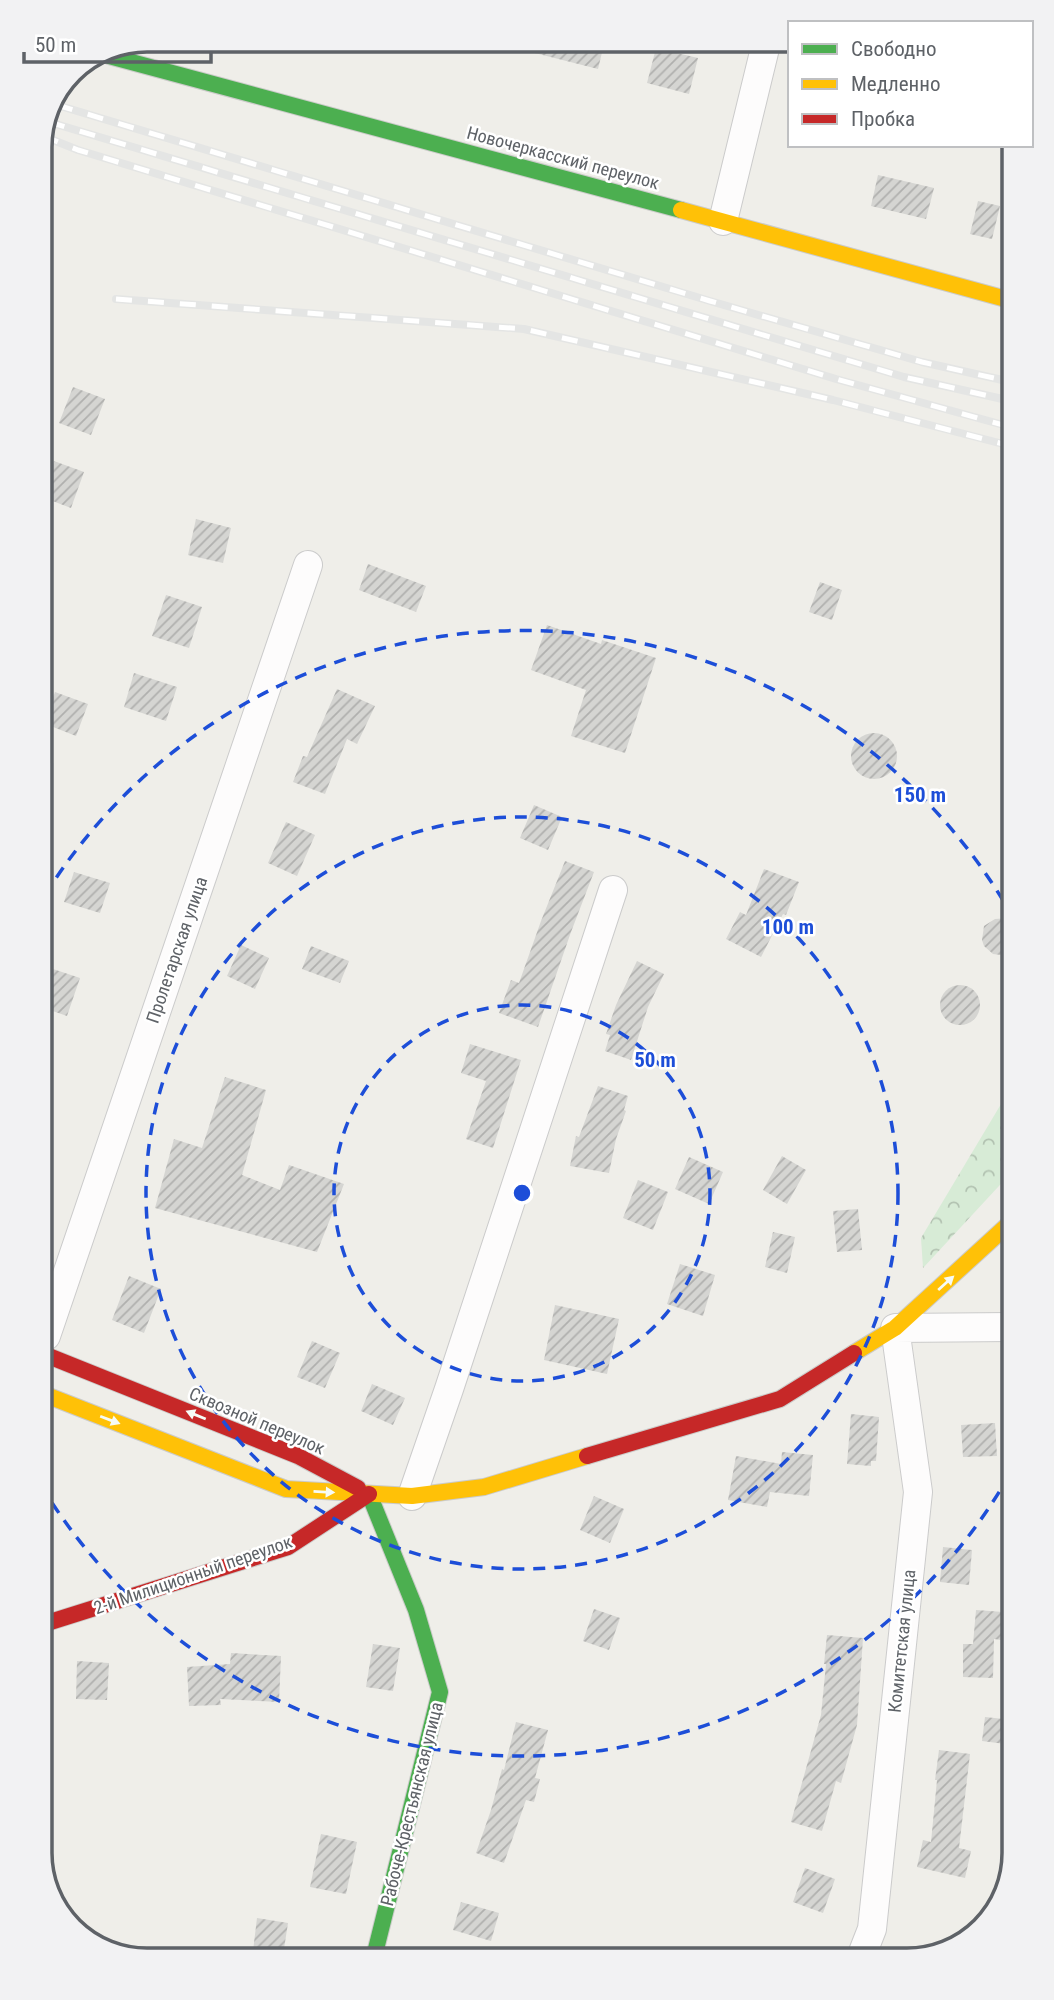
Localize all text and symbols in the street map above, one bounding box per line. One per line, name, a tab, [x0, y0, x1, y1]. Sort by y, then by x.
scale bar	[24, 21, 212, 65]
legend	[788, 21, 1033, 147]
text: 50 m	[35, 33, 76, 57]
text: Свободно	[851, 37, 937, 61]
text: Медленно	[851, 72, 940, 96]
text: Пробка	[851, 107, 915, 131]
street label: Новочеркасский переулок	[465, 122, 662, 193]
text: 150 m	[894, 783, 946, 807]
street label: Пролетарская улица	[142, 874, 211, 1026]
text: 100 m	[762, 915, 814, 939]
text: 50 m	[634, 1048, 676, 1072]
centre of rings	[510, 1181, 534, 1205]
one-way arrow	[937, 1275, 954, 1291]
street label: Сквозной переулок	[186, 1382, 328, 1459]
one-way arrow	[185, 1409, 206, 1420]
one-way arrow	[99, 1415, 120, 1426]
one-way arrow	[313, 1486, 335, 1497]
street label: 2-й Милиционный переулок	[91, 1531, 295, 1618]
street label: Комитетская улица	[884, 1568, 919, 1714]
street label: Рабоче-Крестьянская улица	[376, 1700, 447, 1908]

